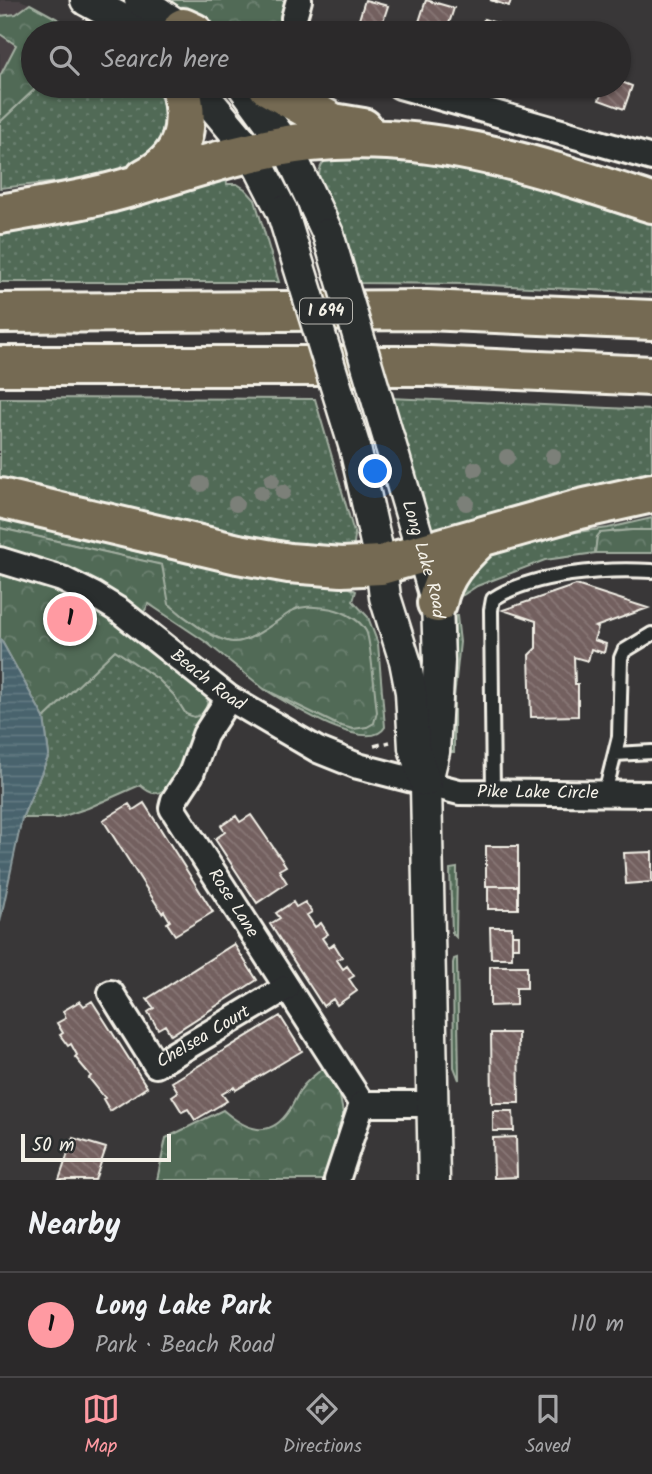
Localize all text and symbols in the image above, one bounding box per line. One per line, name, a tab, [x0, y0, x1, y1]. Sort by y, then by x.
search box	[21, 21, 631, 98]
text: Search here	[101, 39, 229, 81]
icon: search	[45, 41, 83, 79]
road number: I 694	[300, 298, 352, 324]
your location	[358, 454, 392, 488]
street label: Long Lake Road	[393, 497, 452, 620]
pin: 1	[47, 593, 93, 645]
street label: Beach Road	[164, 642, 252, 720]
street label: Pike Lake Circle	[477, 778, 599, 808]
street label: Rose Lane	[200, 863, 266, 944]
street label: Chelsea Court	[151, 997, 257, 1076]
scale bar	[21, 1131, 172, 1163]
text: 50 m	[32, 1131, 74, 1161]
text: Nearby	[28, 1202, 120, 1250]
text: Long Lake Park	[95, 1286, 271, 1328]
text: 1	[48, 1307, 54, 1343]
text: 110 m	[571, 1307, 624, 1343]
text: Park · Beach Road	[95, 1328, 274, 1364]
tab: Map	[82, 1390, 120, 1462]
tab: Directions	[283, 1390, 362, 1462]
tab: Saved	[525, 1390, 570, 1462]

